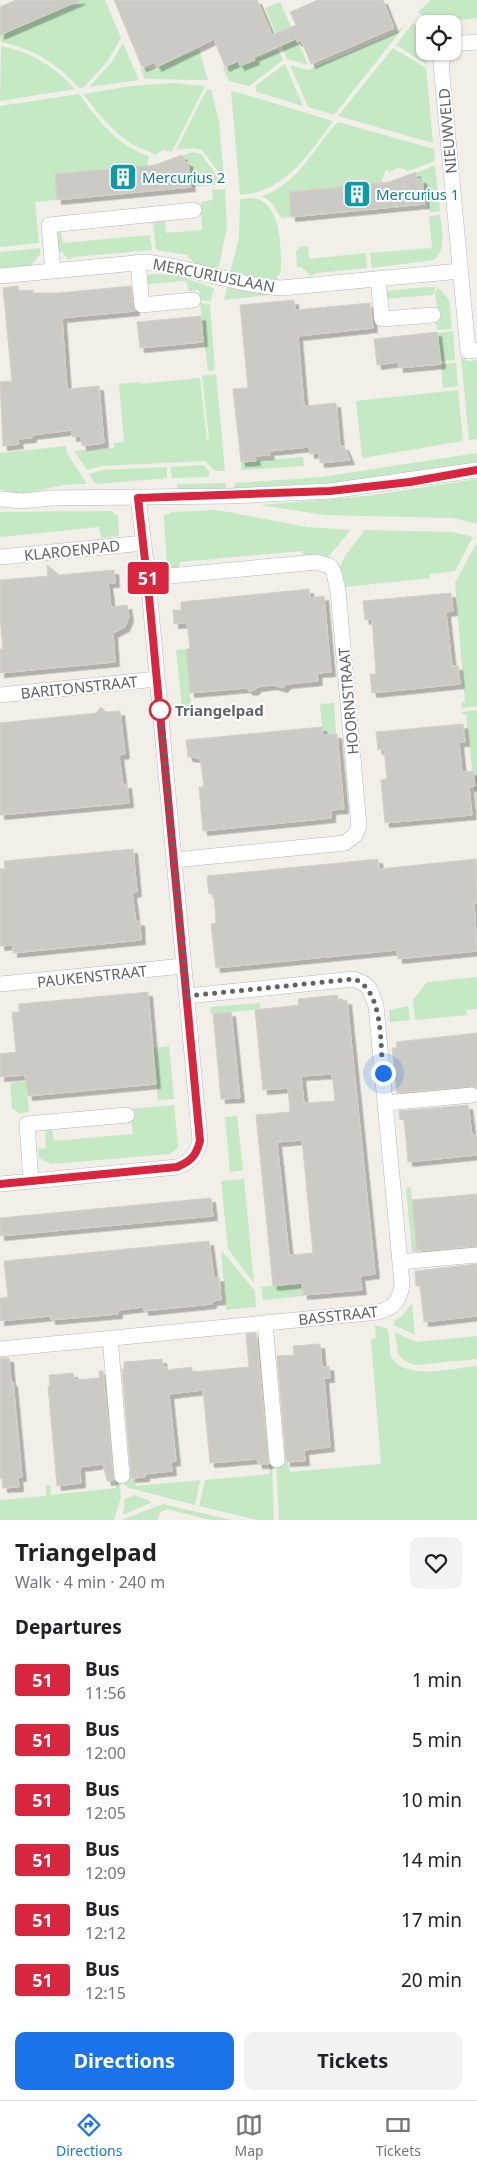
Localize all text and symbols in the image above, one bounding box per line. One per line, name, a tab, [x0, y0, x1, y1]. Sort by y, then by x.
map controls	[416, 15, 461, 60]
button: locate	[416, 15, 461, 60]
street label: NIEUWVELD	[433, 87, 461, 175]
building icon: Mercurius 2	[108, 162, 138, 192]
place label: Mercurius 2	[142, 167, 225, 187]
building icon: Mercurius 1	[342, 179, 372, 209]
place label: Mercurius 1	[376, 184, 459, 204]
street label: MERCURIUSLAAN	[151, 253, 277, 297]
street label: KLAROENPAD	[23, 535, 121, 565]
line badge: 51	[126, 562, 170, 594]
text: 51	[138, 566, 158, 590]
street label: HOORNSTRAAT	[333, 646, 363, 755]
street label: BARITONSTRAAT	[20, 671, 139, 703]
marker: Triangelpad	[149, 699, 171, 721]
place label: Triangelpad	[175, 700, 264, 720]
street label: PAUKENSTRAAT	[36, 960, 149, 992]
your location	[371, 1061, 396, 1086]
street label: BASSTRAAT	[297, 1301, 379, 1329]
text: Triangelpad	[15, 1535, 157, 1568]
button: heart	[410, 1537, 462, 1589]
text: Walk · 4 min · 240 m	[15, 1571, 165, 1593]
text: Departures	[15, 1614, 122, 1640]
text: Bus	[85, 1656, 120, 1682]
text: 1 min	[412, 1667, 462, 1693]
text: 51	[32, 1668, 53, 1692]
text: 11:56	[85, 1682, 126, 1704]
text: Bus	[85, 1716, 120, 1742]
text: 5 min	[412, 1727, 462, 1753]
text: 51	[32, 1728, 53, 1752]
text: 12:00	[85, 1742, 126, 1764]
text: Bus	[85, 1776, 120, 1802]
text: 10 min	[401, 1787, 462, 1813]
text: 51	[32, 1788, 53, 1812]
text: 12:05	[85, 1802, 126, 1824]
text: Bus	[85, 1836, 120, 1862]
text: 14 min	[401, 1847, 462, 1873]
text: 51	[32, 1848, 53, 1872]
text: 12:09	[85, 1862, 126, 1884]
text: Bus	[85, 1896, 120, 1922]
text: 17 min	[401, 1907, 462, 1933]
text: 51	[32, 1908, 53, 1932]
text: 12:12	[85, 1922, 126, 1944]
text: Bus	[85, 1956, 120, 1982]
text: 20 min	[401, 1967, 462, 1993]
text: 51	[32, 1968, 53, 1992]
text: 12:15	[85, 1982, 126, 2004]
button: Directions	[15, 2032, 234, 2090]
button: Tickets	[244, 2032, 462, 2090]
tab: Directions	[56, 2111, 122, 2160]
tab: Map	[235, 2111, 264, 2160]
tab: Tickets	[376, 2111, 421, 2160]

